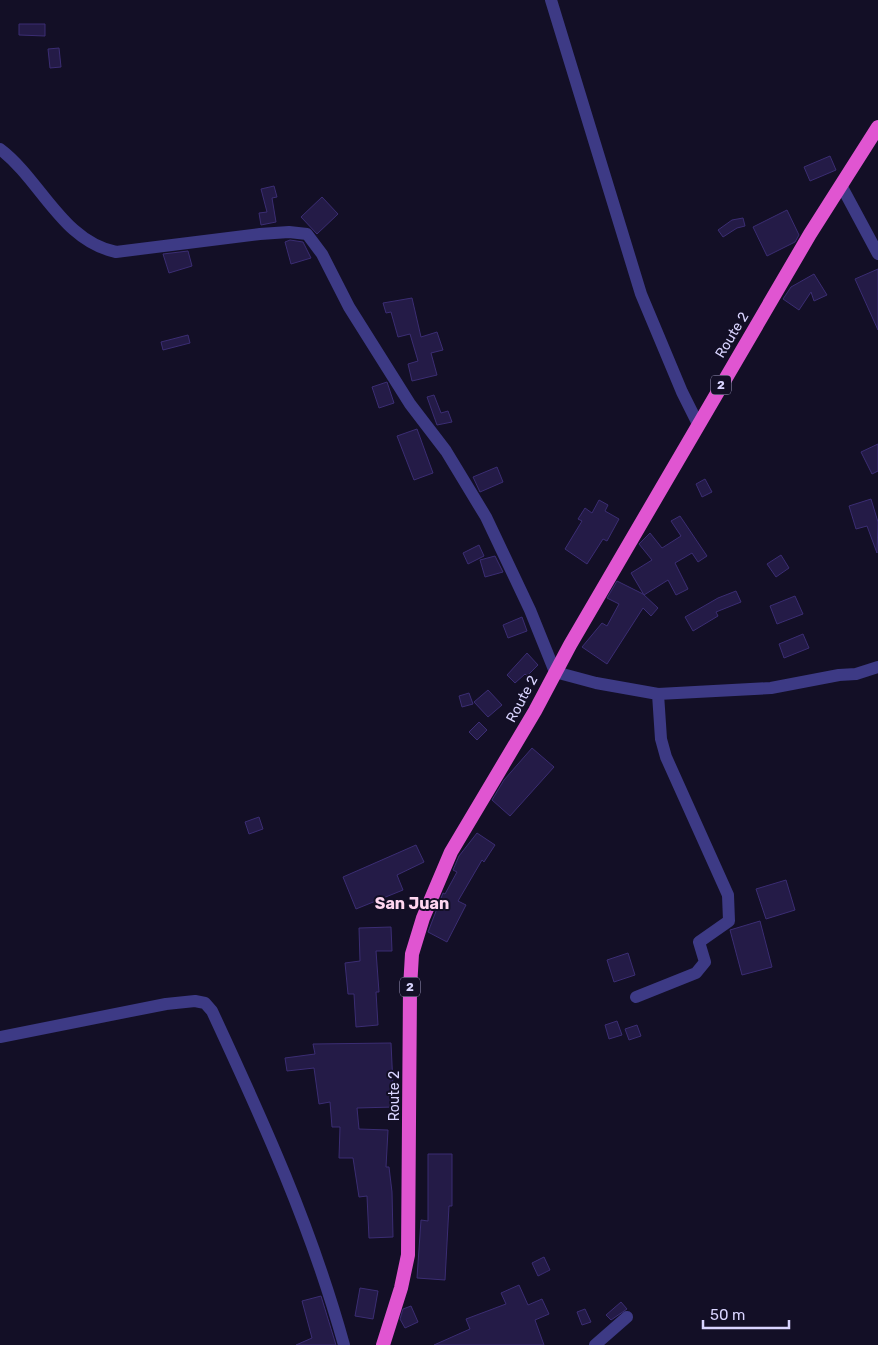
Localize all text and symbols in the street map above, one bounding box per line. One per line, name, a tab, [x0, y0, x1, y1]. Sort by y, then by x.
street label: Route 2	[712, 309, 752, 361]
road number: 2	[711, 376, 731, 394]
street label: Route 2	[503, 673, 541, 725]
district label: San Juan	[375, 894, 449, 913]
road number: 2	[400, 978, 420, 996]
street label: Route 2	[386, 1071, 403, 1121]
scale bar	[703, 1298, 789, 1330]
text: 50 m	[710, 1306, 745, 1324]

